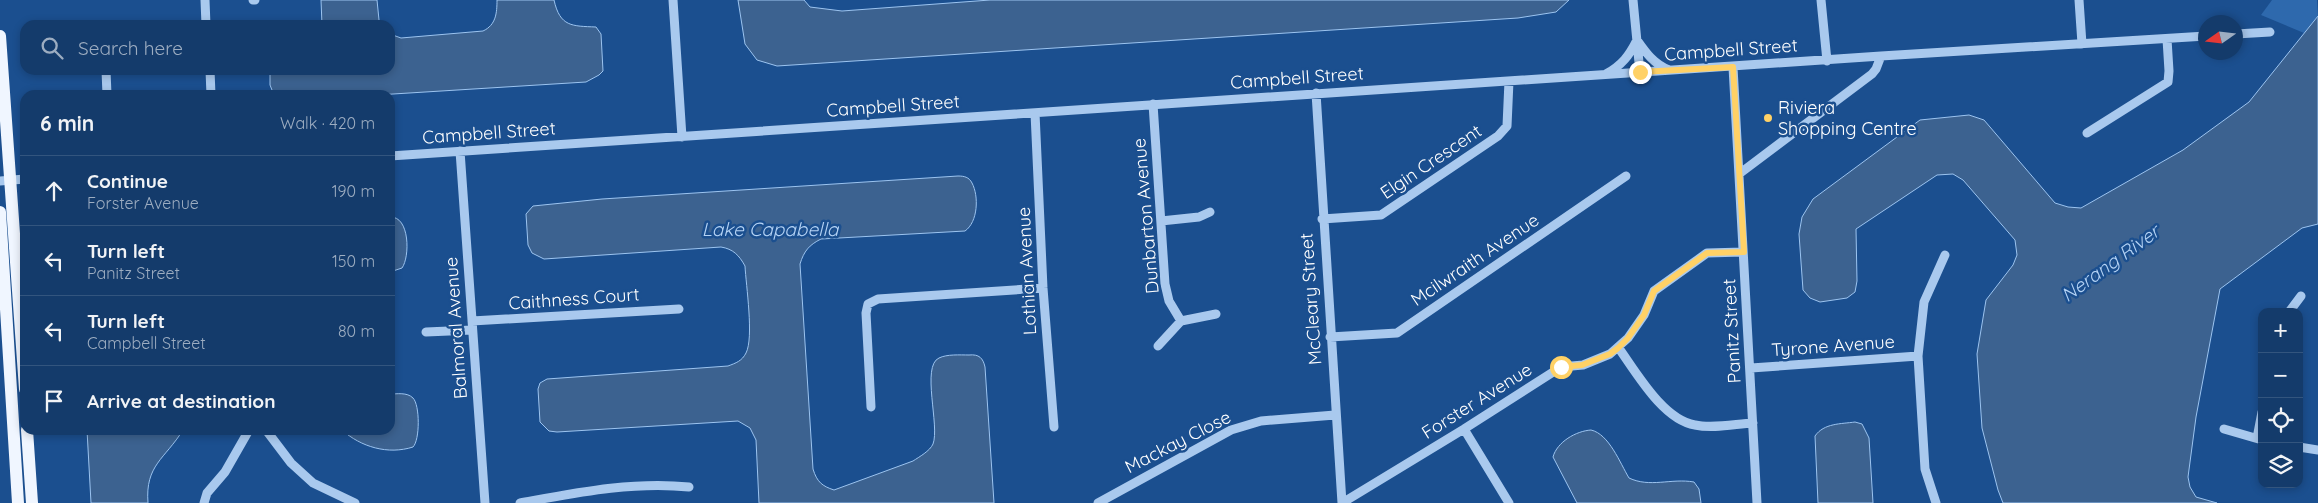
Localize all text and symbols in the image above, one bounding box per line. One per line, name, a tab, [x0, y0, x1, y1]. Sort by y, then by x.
north arrow	[2198, 15, 2243, 60]
search box	[20, 20, 395, 75]
street label: Campbell Street	[1664, 33, 1798, 66]
icon: search	[38, 34, 66, 62]
text: Search here	[78, 36, 183, 60]
street label: Campbell Street	[1230, 61, 1364, 94]
route end	[1629, 61, 1652, 84]
street label: Campbell Street	[826, 89, 960, 122]
place label: Riviera Shopping Centre	[1778, 96, 1917, 140]
text: 6 min	[40, 110, 94, 136]
marker: Riviera Shopping Centre	[1762, 112, 1774, 124]
text: Walk · 420 m	[280, 113, 375, 133]
street label: Campbell Street	[422, 116, 556, 149]
street label: Elgin Crescent	[1376, 119, 1486, 204]
street label: Dunbarton Avenue	[1127, 137, 1164, 295]
text: Continue	[87, 169, 168, 193]
icon: ahead	[40, 177, 68, 205]
text: 190 m	[332, 181, 375, 201]
text: Forster Avenue	[87, 193, 199, 213]
street label: Lothian Avenue	[1012, 206, 1041, 336]
street label: Mcilwraith Avenue	[1406, 208, 1543, 311]
water label: Lake Capabella	[702, 217, 840, 241]
water label: Nerang River	[2056, 218, 2166, 307]
street label: McCleary Street	[1294, 232, 1327, 366]
text: Turn left	[87, 239, 165, 263]
icon: left	[40, 247, 68, 275]
text: 150 m	[332, 251, 375, 271]
street label: Balmoral Avenue	[439, 256, 472, 400]
text: Panitz Street	[87, 263, 180, 283]
street label: Panitz Street	[1717, 278, 1746, 384]
street label: Caithness Court	[508, 282, 640, 315]
map controls	[2258, 308, 2303, 488]
button: +	[2258, 308, 2303, 353]
text: Turn left	[87, 309, 165, 333]
icon: left	[40, 317, 68, 345]
text: 80 m	[338, 321, 375, 341]
street label: Tyrone Avenue	[1770, 330, 1896, 361]
text: Campbell Street	[87, 333, 206, 353]
button: −	[2258, 353, 2303, 398]
route start	[1550, 356, 1573, 379]
street label: Forster Avenue	[1417, 358, 1536, 444]
icon: arrive	[40, 387, 68, 415]
text: Arrive at destination	[87, 389, 276, 413]
button: locate	[2258, 398, 2303, 443]
street label: Mackay Close	[1121, 405, 1235, 478]
button: layers	[2258, 443, 2303, 488]

